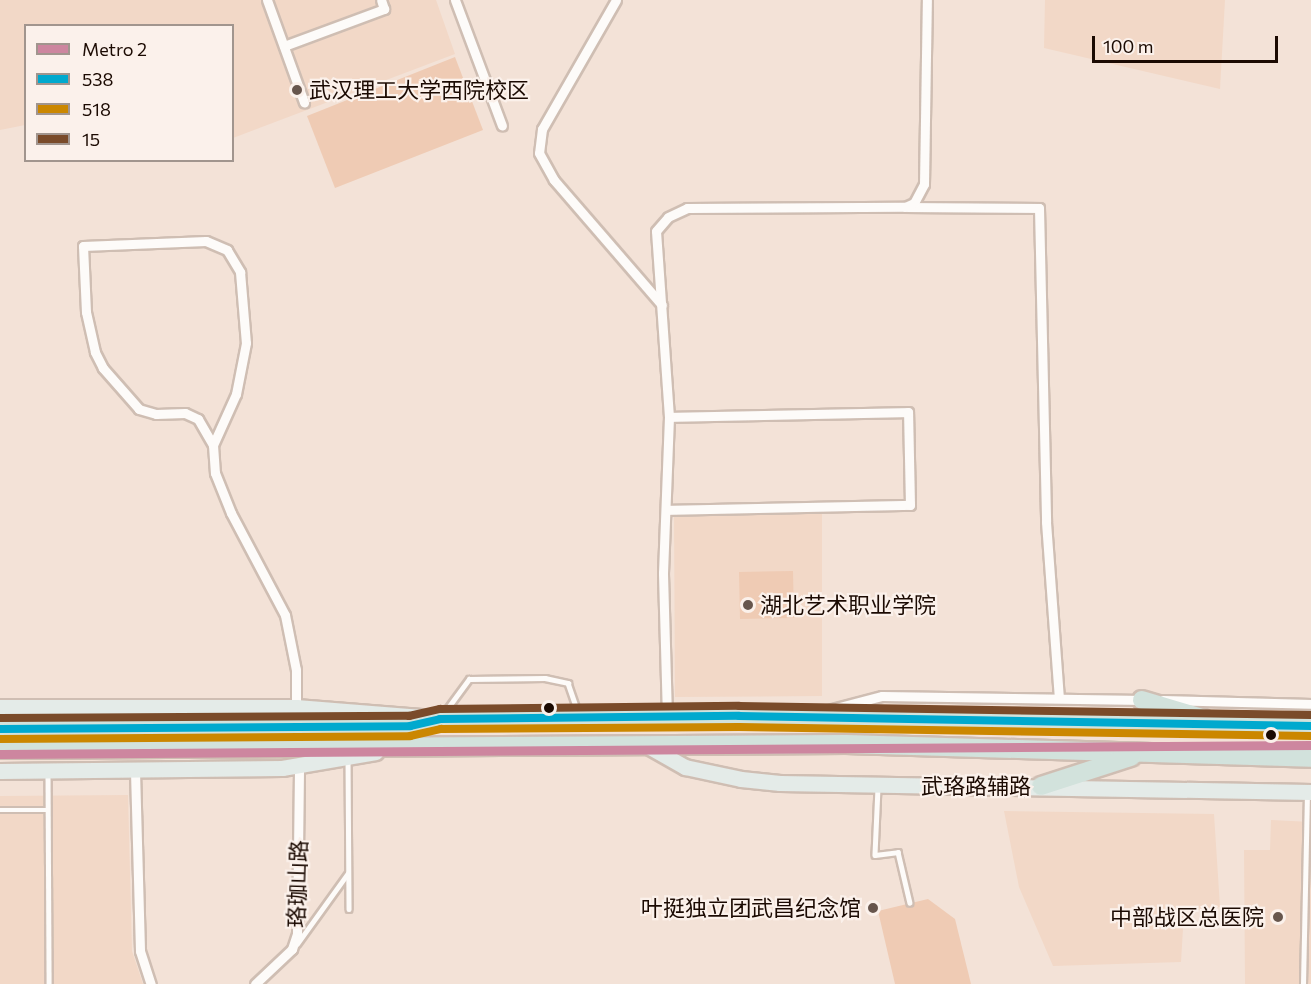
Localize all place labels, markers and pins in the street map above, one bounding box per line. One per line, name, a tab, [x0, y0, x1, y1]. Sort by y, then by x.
place label: 武汉理工大学西院校区	[309, 77, 529, 103]
marker: 武汉理工大学西院校区	[290, 83, 304, 97]
place label: 湖北艺术职业学院	[760, 592, 936, 618]
marker: 湖北艺术职业学院	[741, 598, 755, 612]
unlabelled marker	[543, 702, 555, 714]
unlabelled marker	[1265, 729, 1277, 741]
place label: 叶挺独立团武昌纪念馆	[641, 895, 861, 921]
marker: 叶挺独立团武昌纪念馆	[866, 901, 880, 915]
place label: 中部战区总医院	[1110, 904, 1264, 930]
marker: 中部战区总医院	[1269, 908, 1287, 926]

